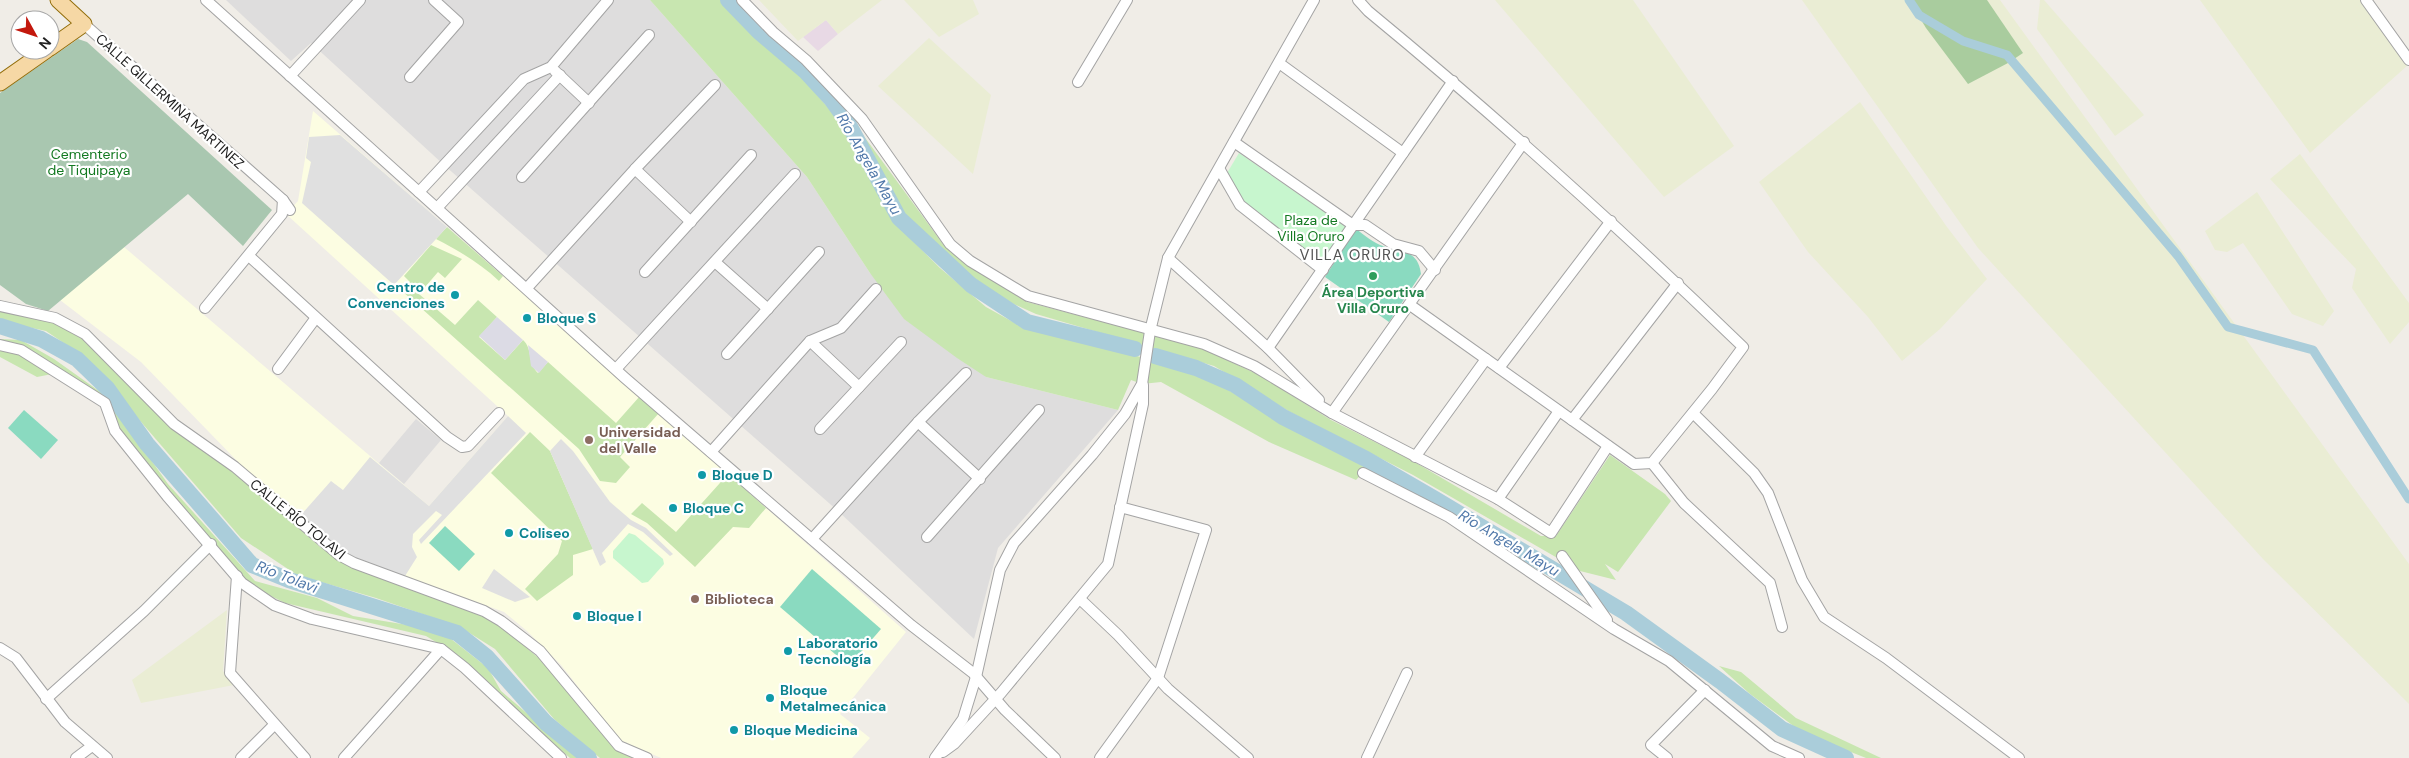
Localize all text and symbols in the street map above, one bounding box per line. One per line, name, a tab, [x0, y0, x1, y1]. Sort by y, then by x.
north arrow	[10, 10, 60, 60]
street label: CALLE GILLERMINA MARTINEZ	[92, 29, 248, 173]
text: N	[35, 34, 55, 53]
water label: Río Angela Mayu	[832, 110, 906, 219]
park label: Cementerio de Tiquipaya	[48, 145, 130, 179]
park label: Plaza de Villa Oruro	[1277, 211, 1345, 245]
district label: VILLA ORURO	[1299, 245, 1405, 265]
marker: Área Deportiva Villa Oruro	[1367, 270, 1379, 282]
place label: Centro de Convenciones	[348, 278, 445, 312]
place label: Área Deportiva Villa Oruro	[1322, 283, 1424, 317]
marker: Centro de Convenciones	[449, 289, 461, 301]
place label: Bloque S	[537, 309, 596, 327]
marker: Bloque S	[521, 312, 533, 324]
place label: Universidad del Valle	[599, 423, 681, 457]
marker: Universidad del Valle	[583, 434, 595, 446]
place label: Bloque D	[712, 466, 773, 484]
marker: Bloque D	[696, 469, 708, 481]
street label: CALLE RÍO TOLAVI	[247, 475, 349, 563]
place label: Bloque C	[683, 499, 744, 517]
marker: Bloque C	[667, 502, 679, 514]
water label: Río Angela Mayu	[1455, 505, 1563, 581]
place label: Coliseo	[519, 524, 570, 542]
marker: Coliseo	[503, 527, 515, 539]
water label: Río Tolavi	[253, 556, 321, 598]
place label: Biblioteca	[705, 590, 774, 608]
marker: Biblioteca	[689, 593, 701, 605]
place label: Bloque I	[587, 607, 642, 625]
marker: Bloque I	[571, 610, 583, 622]
place label: Laboratorio Tecnología	[798, 634, 878, 668]
marker: Laboratorio Tecnología	[782, 645, 794, 657]
place label: Bloque Metalmecánica	[780, 681, 886, 715]
marker: Bloque Metalmecánica	[764, 692, 776, 704]
place label: Bloque Medicina	[744, 721, 858, 739]
marker: Bloque Medicina	[728, 724, 740, 736]

